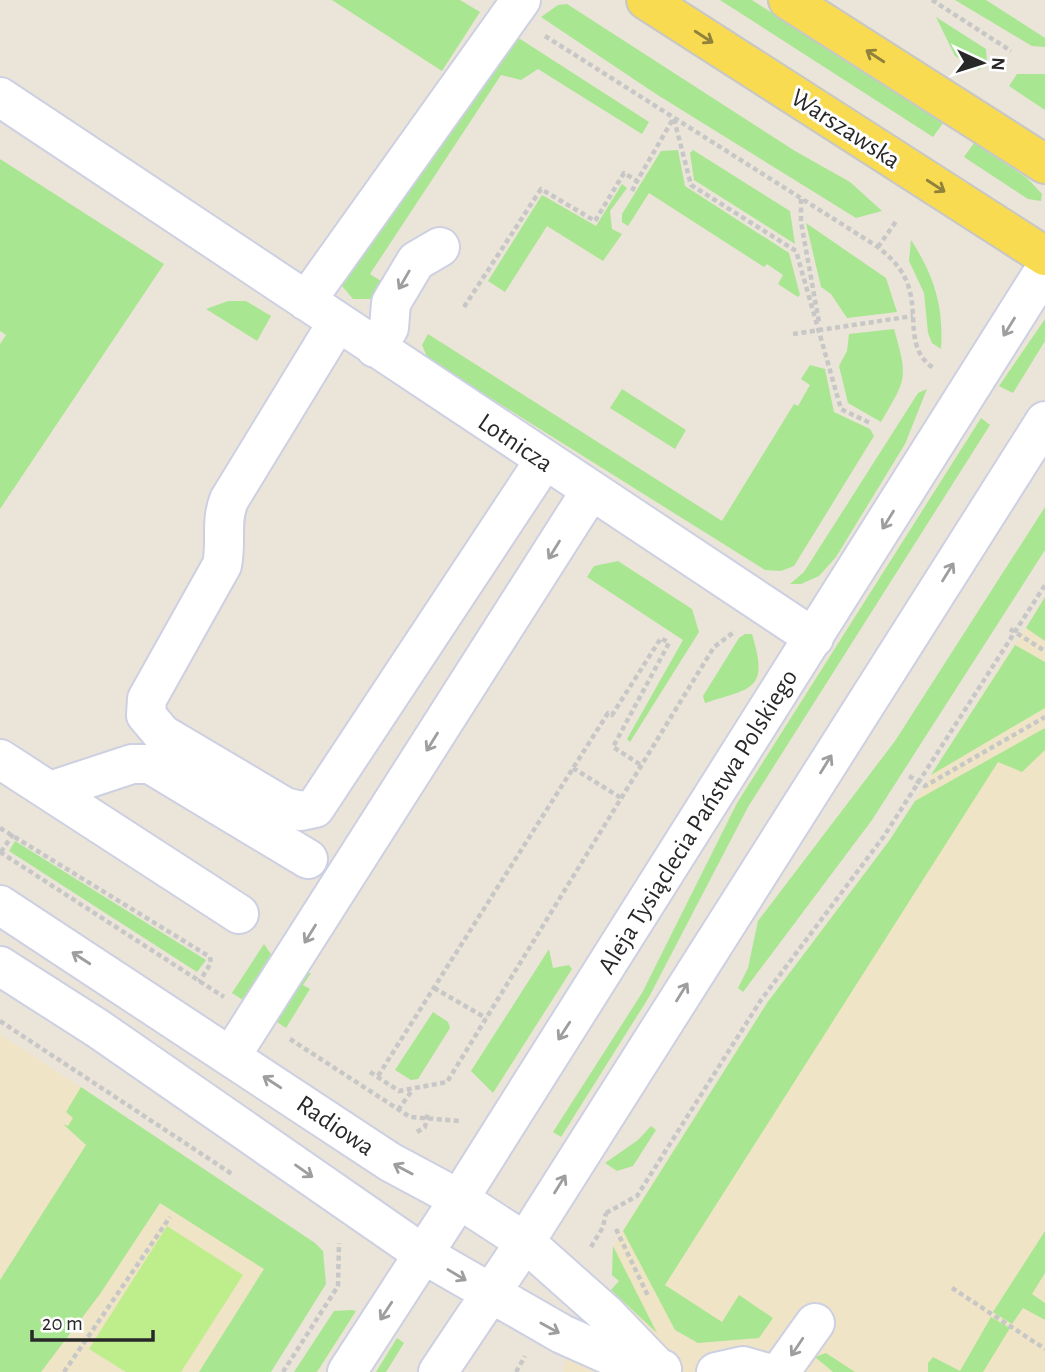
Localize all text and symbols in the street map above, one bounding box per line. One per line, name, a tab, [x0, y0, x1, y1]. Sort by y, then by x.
north arrow	[947, 28, 1017, 98]
one-way arrow	[693, 30, 713, 44]
one-way arrow	[866, 48, 885, 63]
text: N	[988, 57, 1007, 71]
street label: Warszawska	[786, 84, 905, 174]
one-way arrow	[926, 180, 946, 194]
one-way arrow	[397, 270, 411, 290]
one-way arrow	[1002, 316, 1016, 336]
street label: Lotnicza	[473, 409, 558, 477]
one-way arrow	[881, 509, 895, 529]
one-way arrow	[546, 539, 560, 559]
one-way arrow	[941, 563, 955, 583]
street label: Aleja Tysiąclecia Państwa Polskiego	[593, 665, 803, 978]
one-way arrow	[425, 732, 440, 751]
one-way arrow	[819, 755, 833, 775]
one-way arrow	[303, 924, 318, 943]
one-way arrow	[72, 951, 92, 965]
one-way arrow	[675, 982, 689, 1002]
one-way arrow	[557, 1021, 572, 1040]
one-way arrow	[263, 1075, 282, 1090]
street label: Radiowa	[292, 1091, 379, 1161]
one-way arrow	[393, 1162, 414, 1175]
one-way arrow	[294, 1164, 313, 1178]
one-way arrow	[554, 1174, 568, 1194]
one-way arrow	[446, 1268, 466, 1282]
scale bar	[32, 1298, 152, 1342]
one-way arrow	[378, 1301, 392, 1321]
text: 20 m	[42, 1313, 83, 1334]
one-way arrow	[540, 1321, 560, 1335]
one-way arrow	[790, 1337, 805, 1356]

